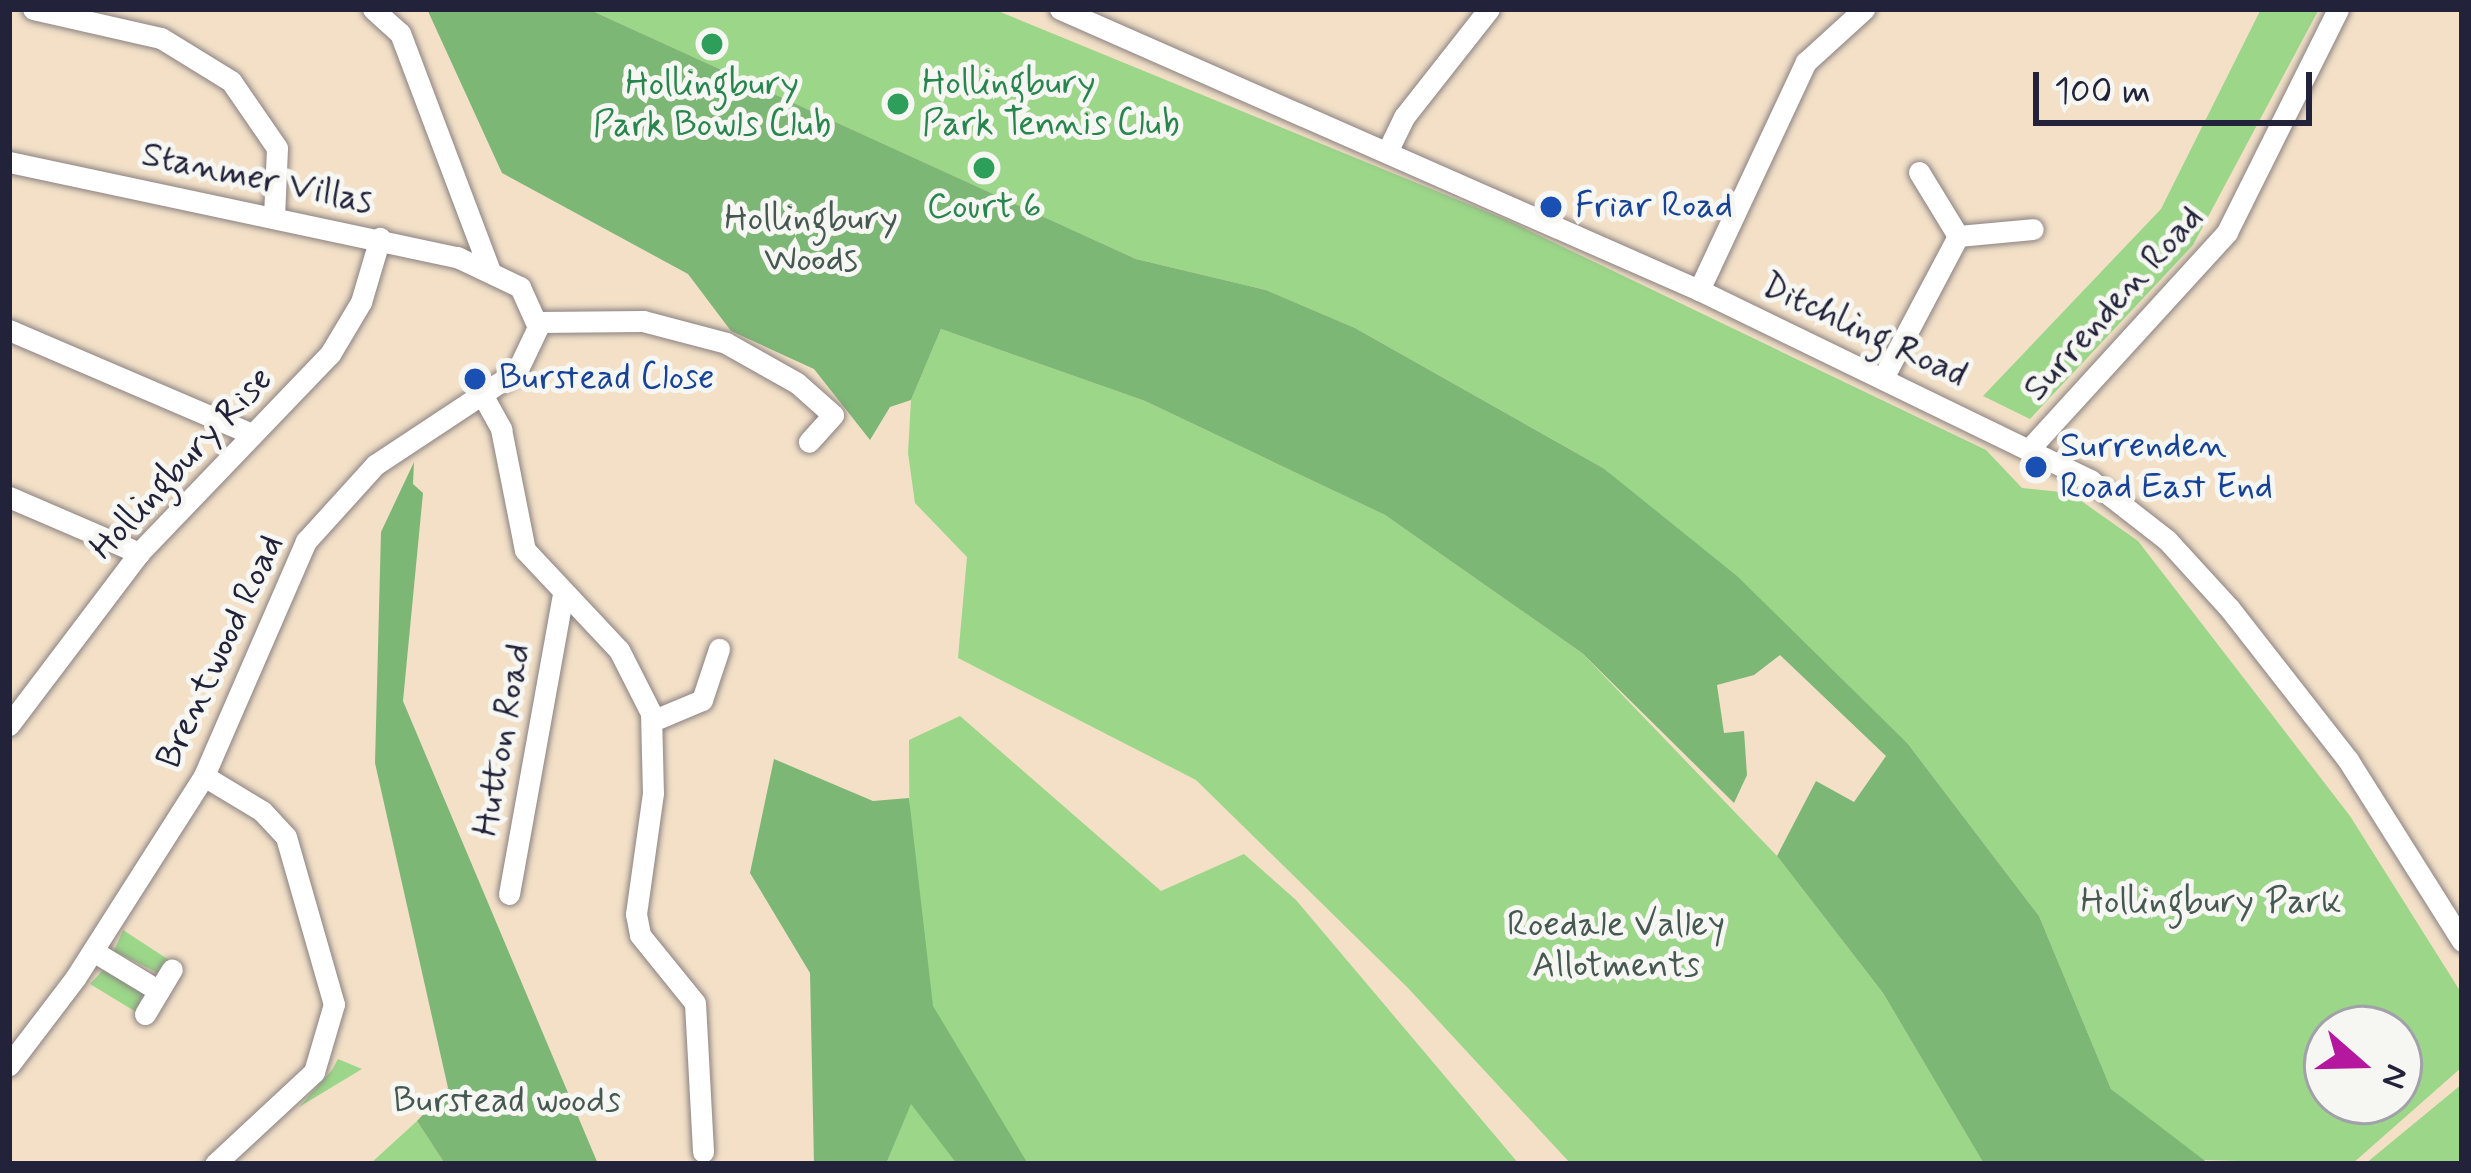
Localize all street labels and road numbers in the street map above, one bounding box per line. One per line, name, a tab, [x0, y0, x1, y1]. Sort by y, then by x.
street label: Stanmer Villas	[140, 134, 374, 224]
street label: Surrenden Road	[2015, 197, 2213, 411]
street label: Ditchling Road	[1755, 265, 1973, 397]
street label: Hollingbury Rise	[83, 360, 281, 568]
street label: Brentwood Road	[148, 528, 294, 776]
street label: Hutton Road	[465, 642, 541, 838]

